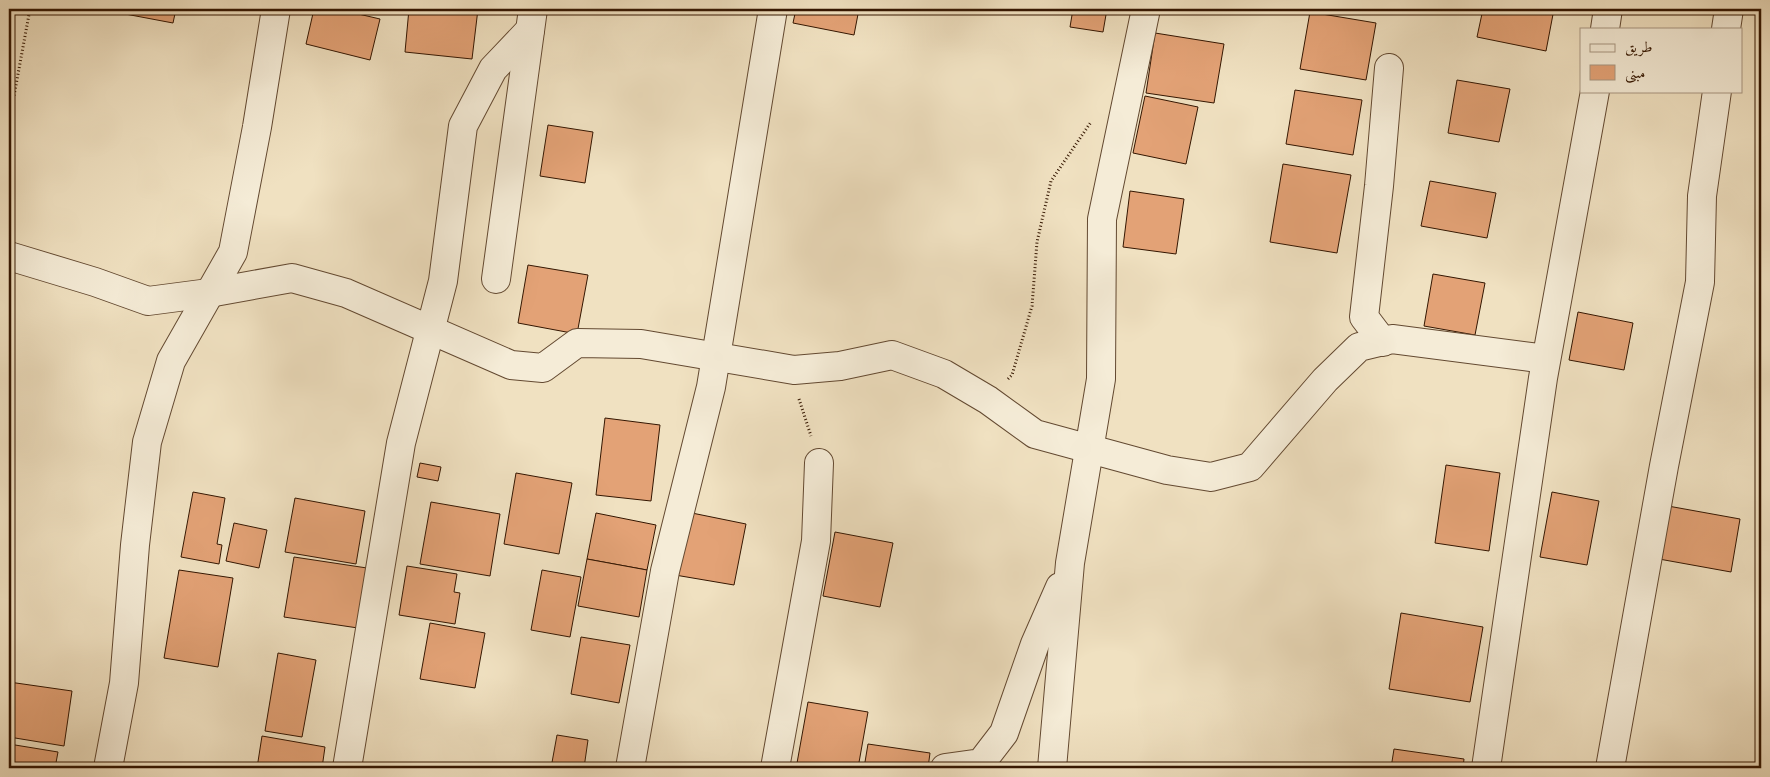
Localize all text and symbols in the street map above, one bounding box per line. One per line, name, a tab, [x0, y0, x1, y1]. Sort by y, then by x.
legend	[1580, 28, 1742, 92]
text: طريق	[1625, 38, 1652, 59]
text: مبنى	[1625, 64, 1645, 85]

